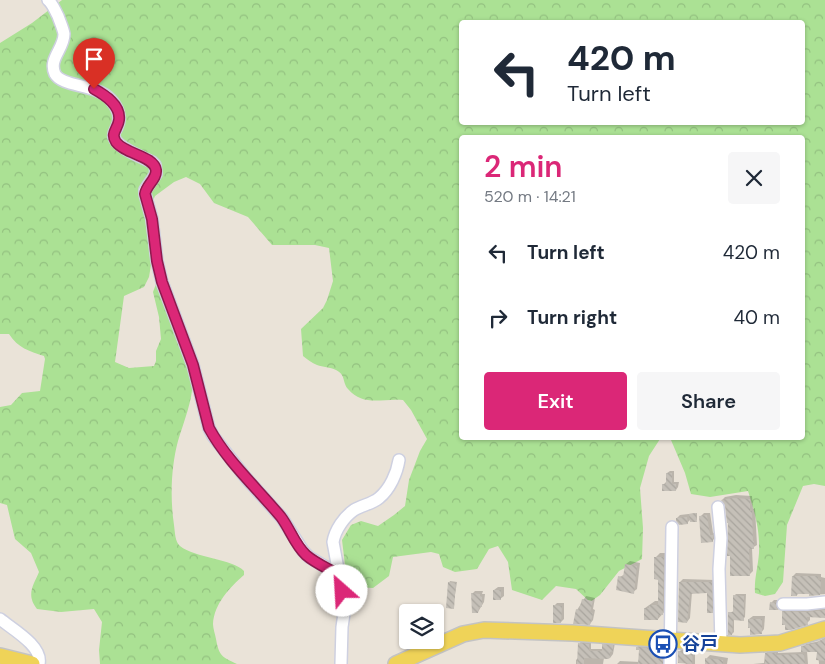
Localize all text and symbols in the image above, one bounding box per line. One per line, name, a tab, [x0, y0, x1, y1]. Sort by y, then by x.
text: 420 m	[567, 35, 676, 81]
pin	[73, 38, 115, 89]
icon: left	[484, 40, 549, 105]
icon: arrive	[80, 45, 108, 73]
text: Turn left	[567, 79, 651, 108]
text: 2 min	[484, 147, 562, 186]
button: close	[728, 152, 780, 204]
text: 520 m · 14:21	[484, 186, 576, 207]
icon: left	[484, 239, 512, 267]
text: Turn left	[527, 240, 605, 265]
text: 420 m	[723, 240, 780, 265]
icon: right	[484, 304, 512, 332]
text: Turn right	[527, 305, 617, 330]
text: 40 m	[733, 305, 780, 330]
button: Exit	[484, 372, 627, 430]
button: Share	[637, 372, 780, 430]
position arrow	[315, 564, 367, 616]
map controls	[399, 604, 444, 649]
button: layers	[399, 604, 444, 649]
bus stop icon: 谷戸	[648, 629, 678, 659]
place label: 谷戸	[682, 632, 718, 656]

